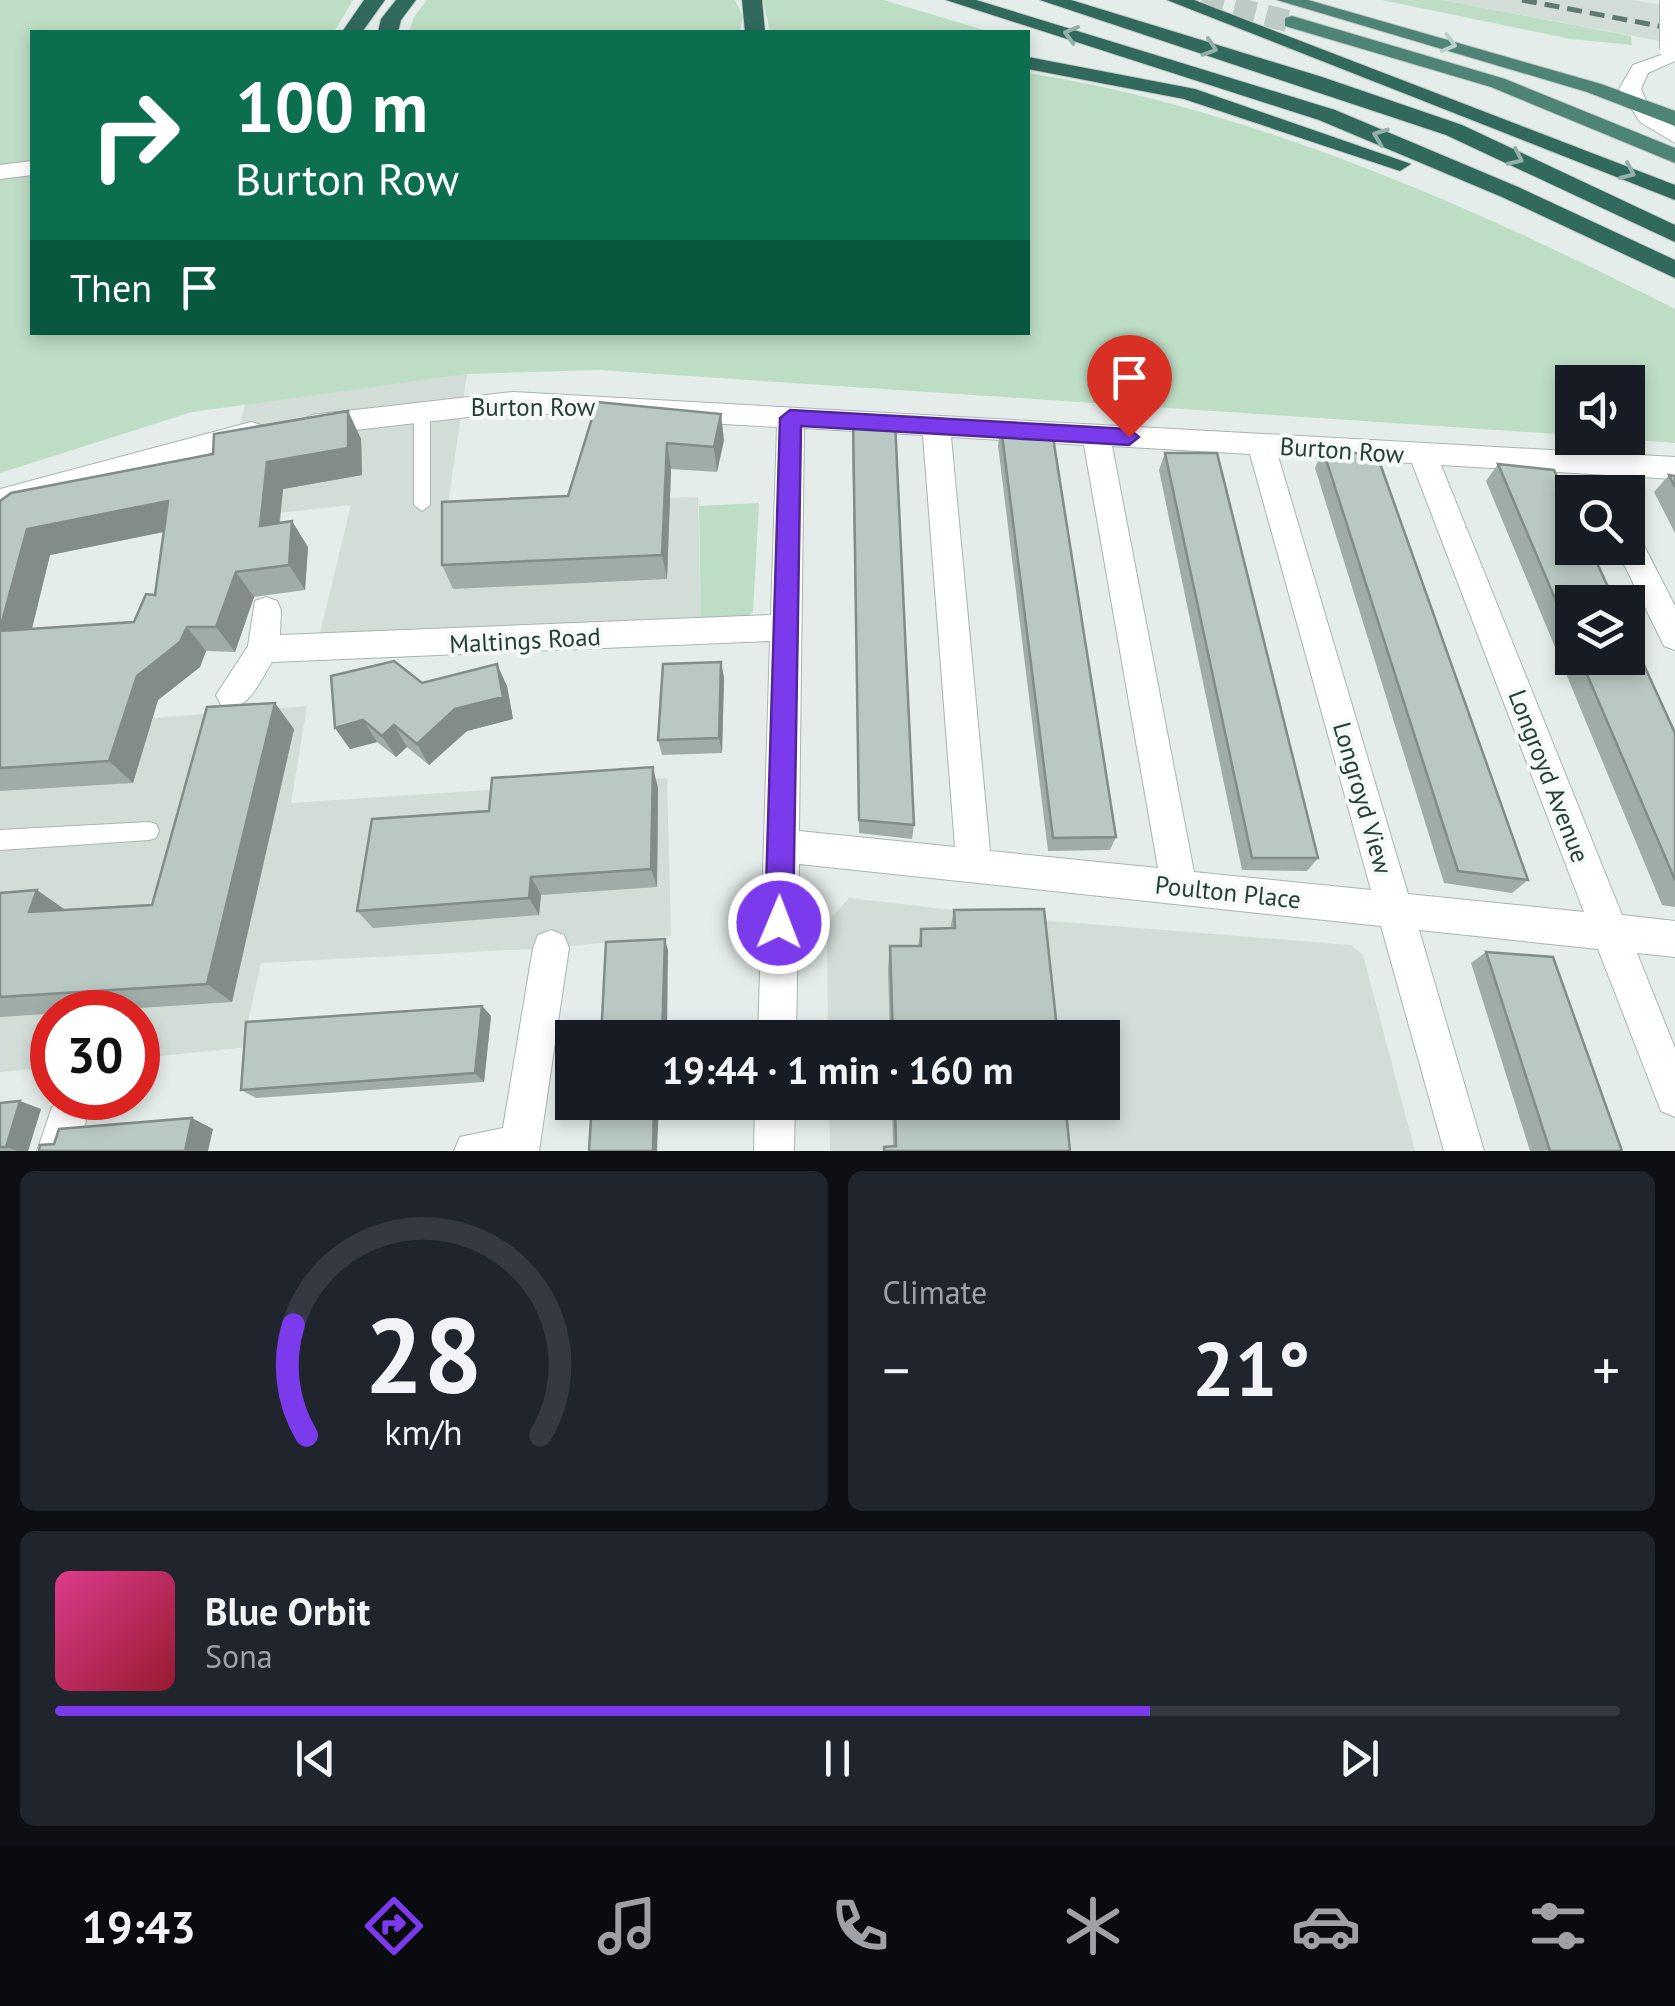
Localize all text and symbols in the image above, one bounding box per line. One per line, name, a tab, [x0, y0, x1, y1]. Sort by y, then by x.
one-way arrow	[1063, 25, 1080, 46]
one-way arrow	[1440, 32, 1457, 53]
one-way arrow	[1201, 36, 1218, 56]
text: 100 m	[235, 61, 428, 151]
icon: right	[70, 70, 200, 200]
one-way arrow	[1372, 127, 1389, 147]
one-way arrow	[1505, 146, 1523, 166]
text: Burton Row	[235, 149, 459, 207]
one-way arrow	[1618, 160, 1636, 180]
icon: arrive	[172, 260, 227, 315]
text: Then	[70, 263, 152, 312]
pin	[1087, 335, 1172, 438]
icon: arrive	[1102, 350, 1157, 405]
map controls	[1555, 365, 1645, 675]
button: sound	[1555, 365, 1645, 455]
street label: Burton Row	[471, 391, 596, 423]
street label: Burton Row	[1279, 430, 1406, 470]
button: search	[1555, 475, 1645, 565]
button: layers	[1555, 585, 1645, 675]
street label: Maltings Road	[448, 620, 602, 660]
street label: Longroyd Avenue	[1501, 685, 1597, 867]
street label: Longroyd View	[1326, 718, 1400, 878]
street label: Poulton Place	[1154, 868, 1302, 916]
position arrow	[727, 871, 831, 975]
speed limit sign: 30	[30, 990, 160, 1120]
text: 19:44 · 1 min · 160 m	[662, 1045, 1013, 1094]
text: Climate	[883, 1271, 987, 1313]
text: 28	[365, 1287, 483, 1422]
text: 21°	[1192, 1320, 1310, 1417]
text: −	[883, 1334, 910, 1405]
text: +	[1592, 1334, 1620, 1405]
text: km/h	[385, 1409, 463, 1455]
text: Blue Orbit	[205, 1586, 370, 1635]
text: Sona	[205, 1635, 273, 1677]
icon: previous	[288, 1731, 343, 1786]
icon: pause	[810, 1731, 865, 1786]
icon: next	[1332, 1731, 1387, 1786]
icon: directions	[359, 1891, 429, 1961]
icon: music	[592, 1891, 662, 1961]
icon: phone	[825, 1891, 895, 1961]
icon: climate	[1058, 1891, 1128, 1961]
icon: car	[1291, 1891, 1361, 1961]
icon: filters	[1523, 1891, 1593, 1961]
text: 19:43	[81, 1897, 196, 1955]

